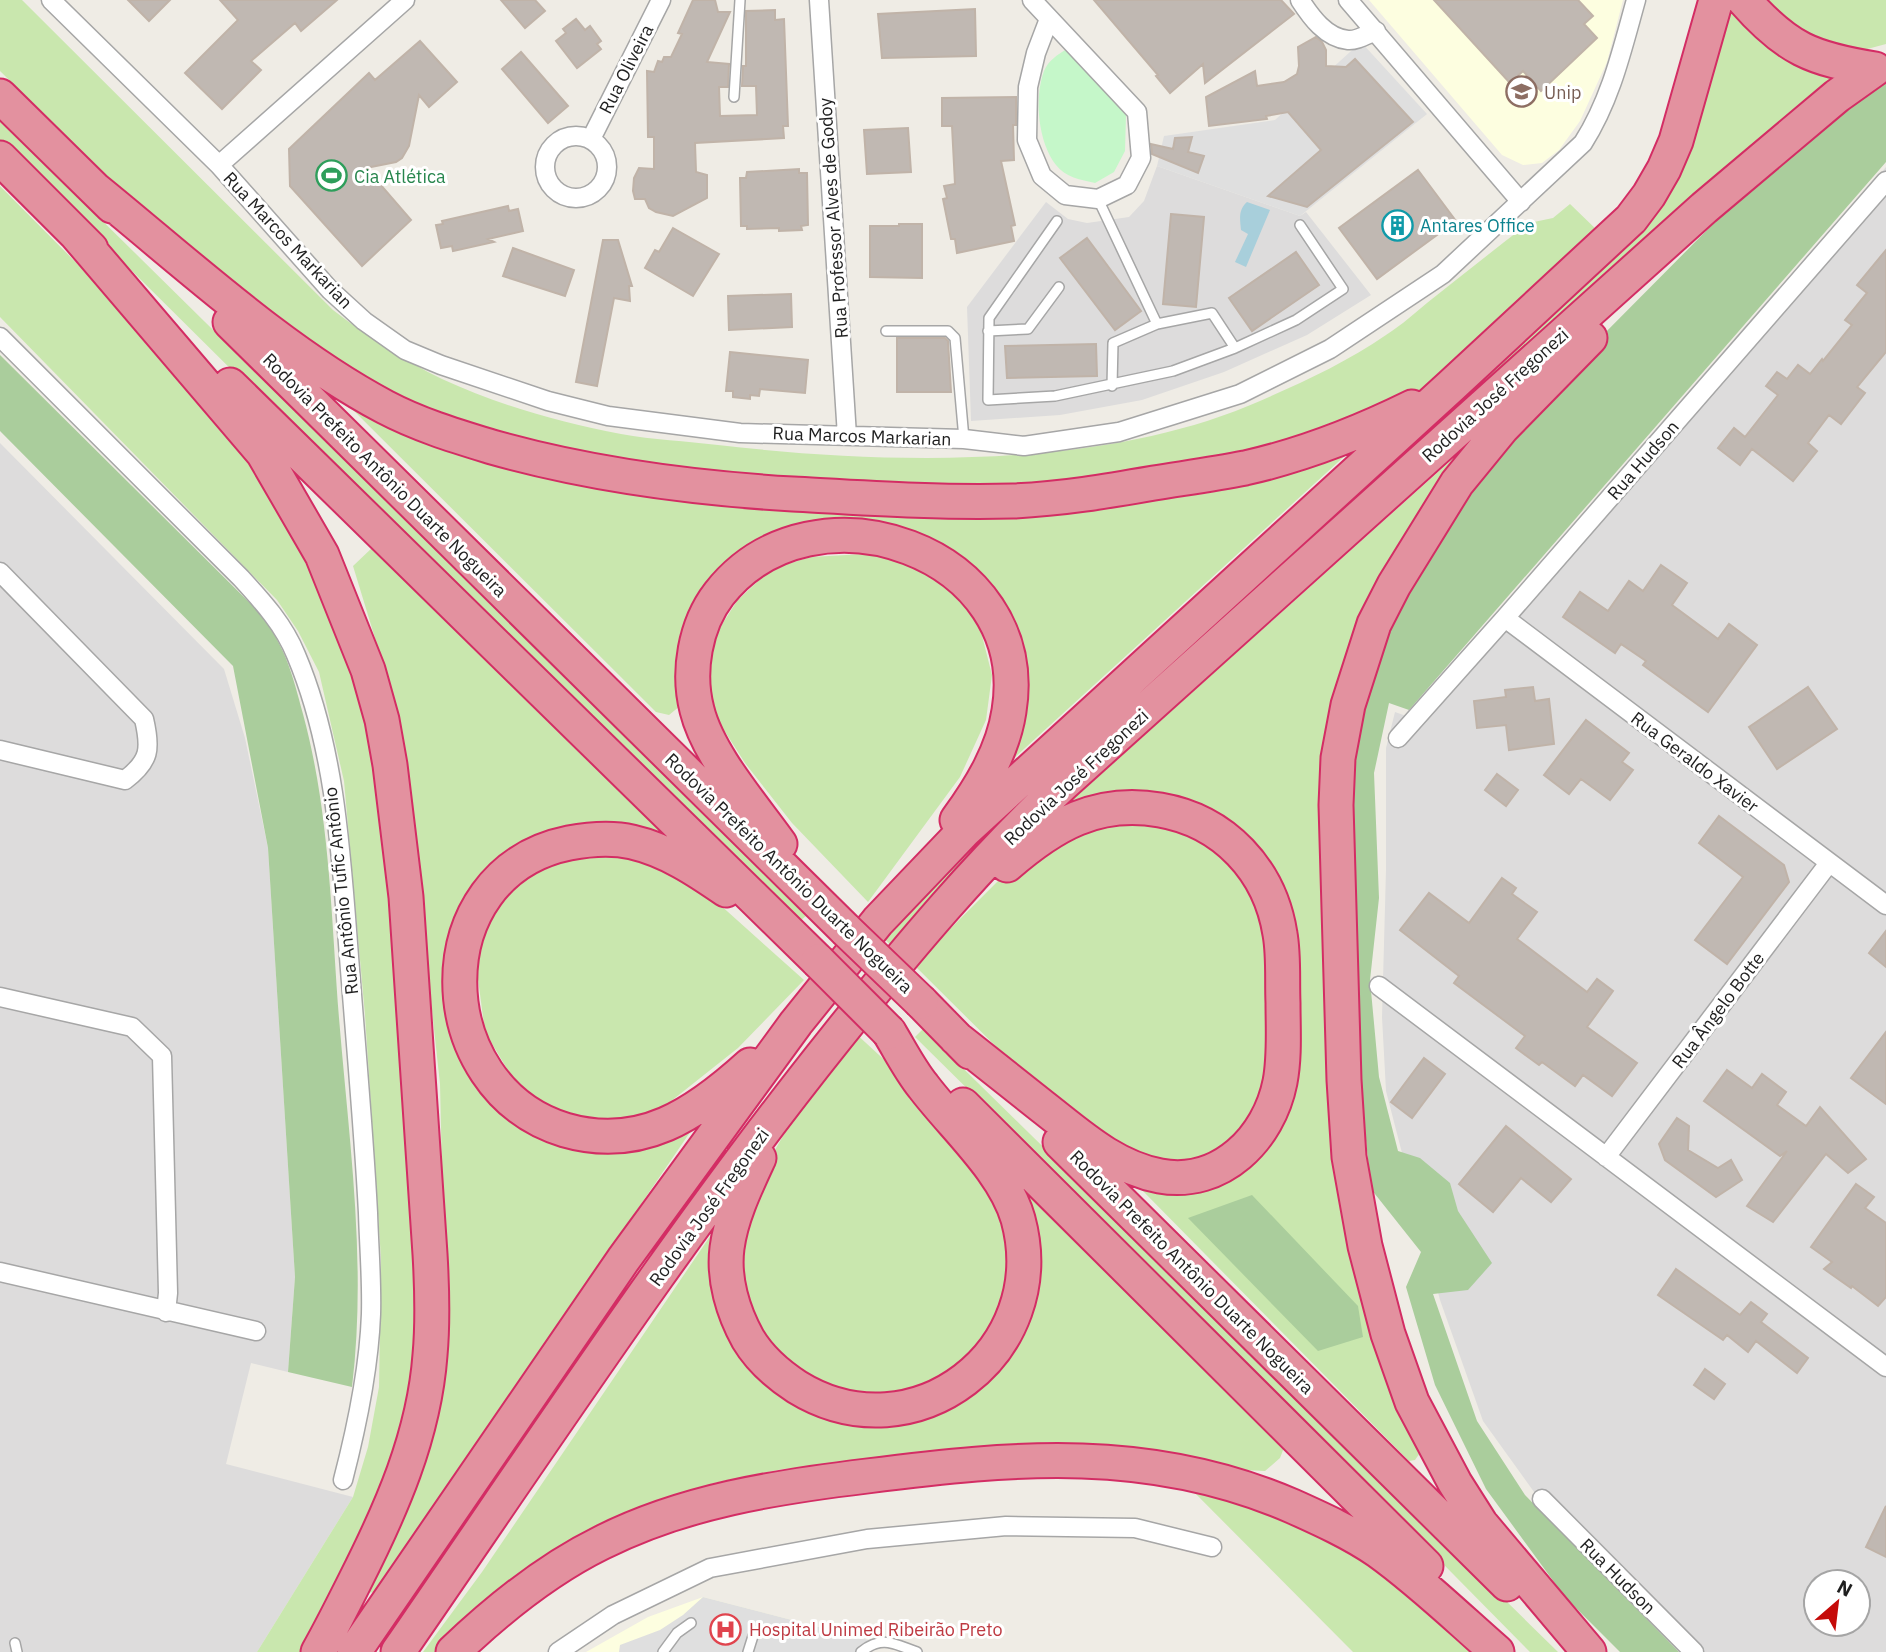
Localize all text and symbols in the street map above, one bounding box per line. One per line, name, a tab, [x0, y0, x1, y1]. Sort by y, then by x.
street label: Rua Oliveira	[594, 20, 658, 117]
school or university icon: Unip	[1504, 75, 1538, 109]
place label: Unip	[1544, 81, 1581, 104]
street label: Rua Professor Alves de Godoy	[813, 97, 853, 339]
sports icon: Cia Atlética	[314, 159, 348, 193]
place label: Cia Atlética	[354, 165, 446, 188]
street label: Rua Marcos Markarian	[218, 167, 358, 313]
building icon: Antares Office	[1380, 208, 1414, 242]
place label: Antares Office	[1420, 214, 1535, 237]
street label: Rodovia José Fregonezi	[1417, 323, 1573, 467]
street label: Rodovia Prefeito Antônio Duarte Nogueira	[258, 348, 512, 602]
street label: Rua Hudson	[1602, 415, 1684, 505]
street label: Rua Marcos Markarian	[772, 421, 952, 451]
street label: Rodovia José Fregonezi	[999, 704, 1153, 850]
street label: Rua Geraldo Xavier	[1627, 706, 1764, 818]
street label: Rodovia Prefeito Antônio Duarte Nogueira	[660, 748, 918, 998]
street label: Rua Antônio Tufic Antônio	[319, 786, 363, 996]
street label: Rua Ângelo Botte	[1667, 947, 1769, 1073]
street label: Rodovia José Fregonezi	[644, 1124, 774, 1290]
street label: Rodovia Prefeito Antônio Duarte Nogueira	[1065, 1145, 1319, 1399]
street label: Rua Hudson	[1575, 1533, 1661, 1619]
north arrow	[1802, 1568, 1872, 1638]
text: N	[1833, 1574, 1857, 1602]
hospital icon: Hospital Unimed Ribeirão Preto	[709, 1612, 743, 1646]
place label: Hospital Unimed Ribeirão Preto	[749, 1618, 1003, 1641]

